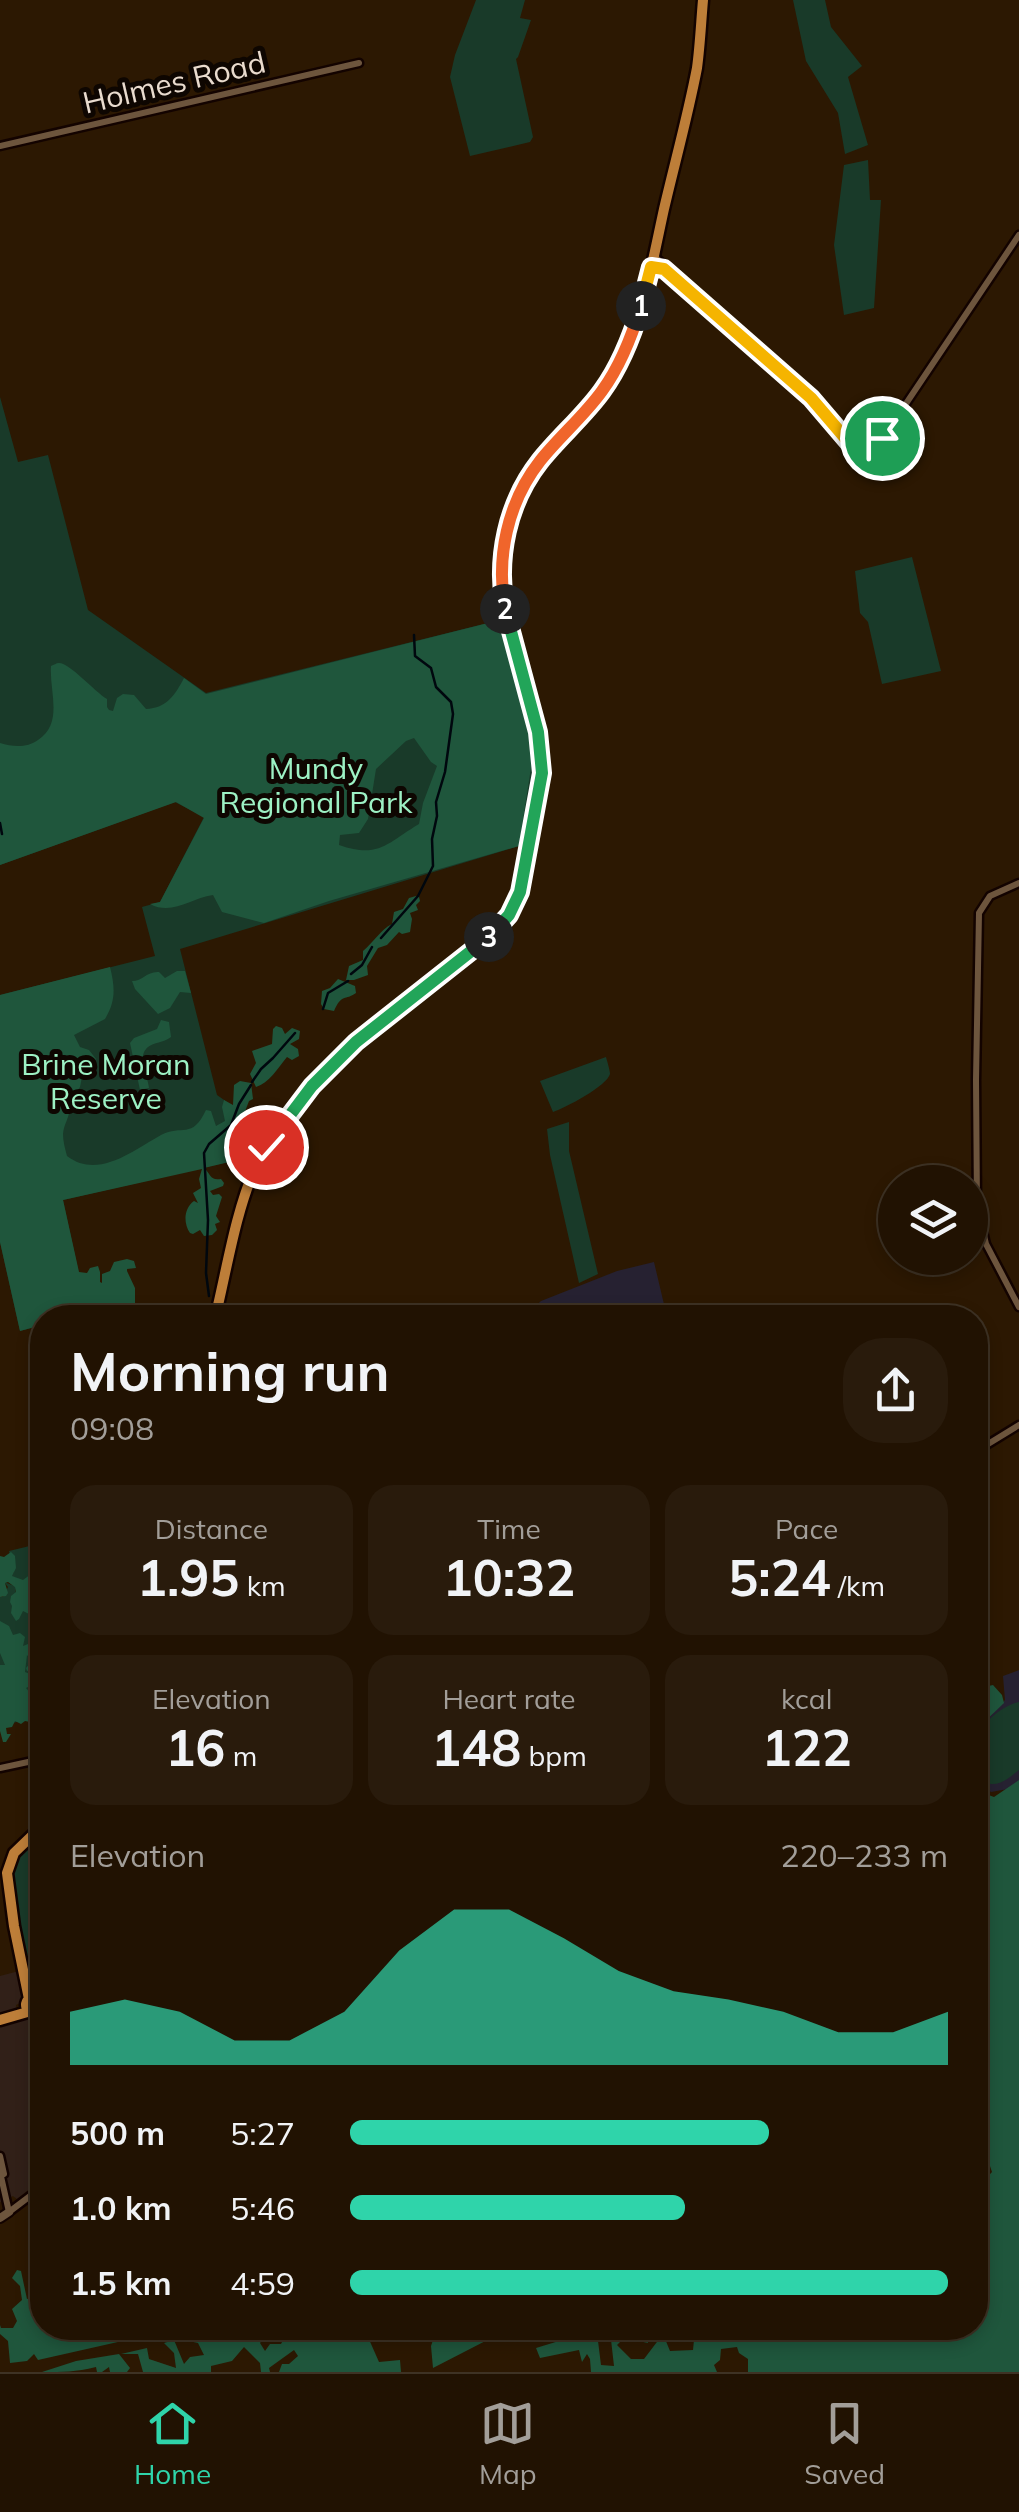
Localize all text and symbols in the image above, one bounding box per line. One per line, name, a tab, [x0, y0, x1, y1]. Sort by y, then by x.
street label: Holmes Road	[79, 43, 269, 121]
pin: 1	[616, 281, 666, 331]
text: 1	[633, 288, 649, 323]
pin	[840, 396, 925, 481]
icon: arrive	[855, 411, 910, 466]
pin: 2	[480, 584, 530, 634]
text: 2	[497, 591, 513, 626]
park label: Mundy Regional Park	[220, 749, 413, 821]
pin: 3	[464, 912, 514, 962]
text: 3	[481, 919, 497, 954]
park label: Brine Moran Reserve	[21, 1045, 191, 1117]
pin	[224, 1105, 309, 1190]
icon: check	[239, 1120, 294, 1175]
map controls	[878, 1165, 988, 1275]
button: layers	[878, 1165, 988, 1275]
text: Morning run	[70, 1336, 390, 1405]
button: share	[843, 1338, 948, 1443]
text: 09:08	[70, 1408, 154, 1448]
text: Distance	[155, 1511, 268, 1546]
text: Time	[477, 1511, 541, 1546]
text: Pace	[775, 1511, 838, 1546]
text: 1.95	[137, 1546, 239, 1609]
text: 10:32	[443, 1546, 575, 1609]
text: 5:24	[728, 1546, 831, 1609]
text: km	[239, 1568, 286, 1603]
text: /km	[831, 1568, 885, 1603]
text: Elevation	[152, 1681, 271, 1716]
text: Heart rate	[442, 1681, 576, 1716]
text: kcal	[781, 1681, 832, 1716]
text: 16	[165, 1716, 225, 1779]
text: 148	[431, 1716, 521, 1779]
text: 122	[762, 1716, 852, 1779]
text: m	[225, 1738, 257, 1773]
text: bpm	[521, 1738, 587, 1773]
text: Elevation	[70, 1835, 205, 1875]
text: 220–233 m	[780, 1835, 948, 1875]
text: 500 m	[70, 2113, 165, 2153]
text: 5:27	[230, 2113, 295, 2153]
text: 1.0 km	[70, 2188, 172, 2228]
text: 5:46	[230, 2188, 295, 2228]
text: 1.5 km	[70, 2263, 172, 2303]
text: 4:59	[230, 2263, 295, 2303]
tab: Home	[134, 2396, 211, 2491]
tab: Map	[479, 2396, 537, 2491]
tab: Saved	[804, 2396, 885, 2491]

